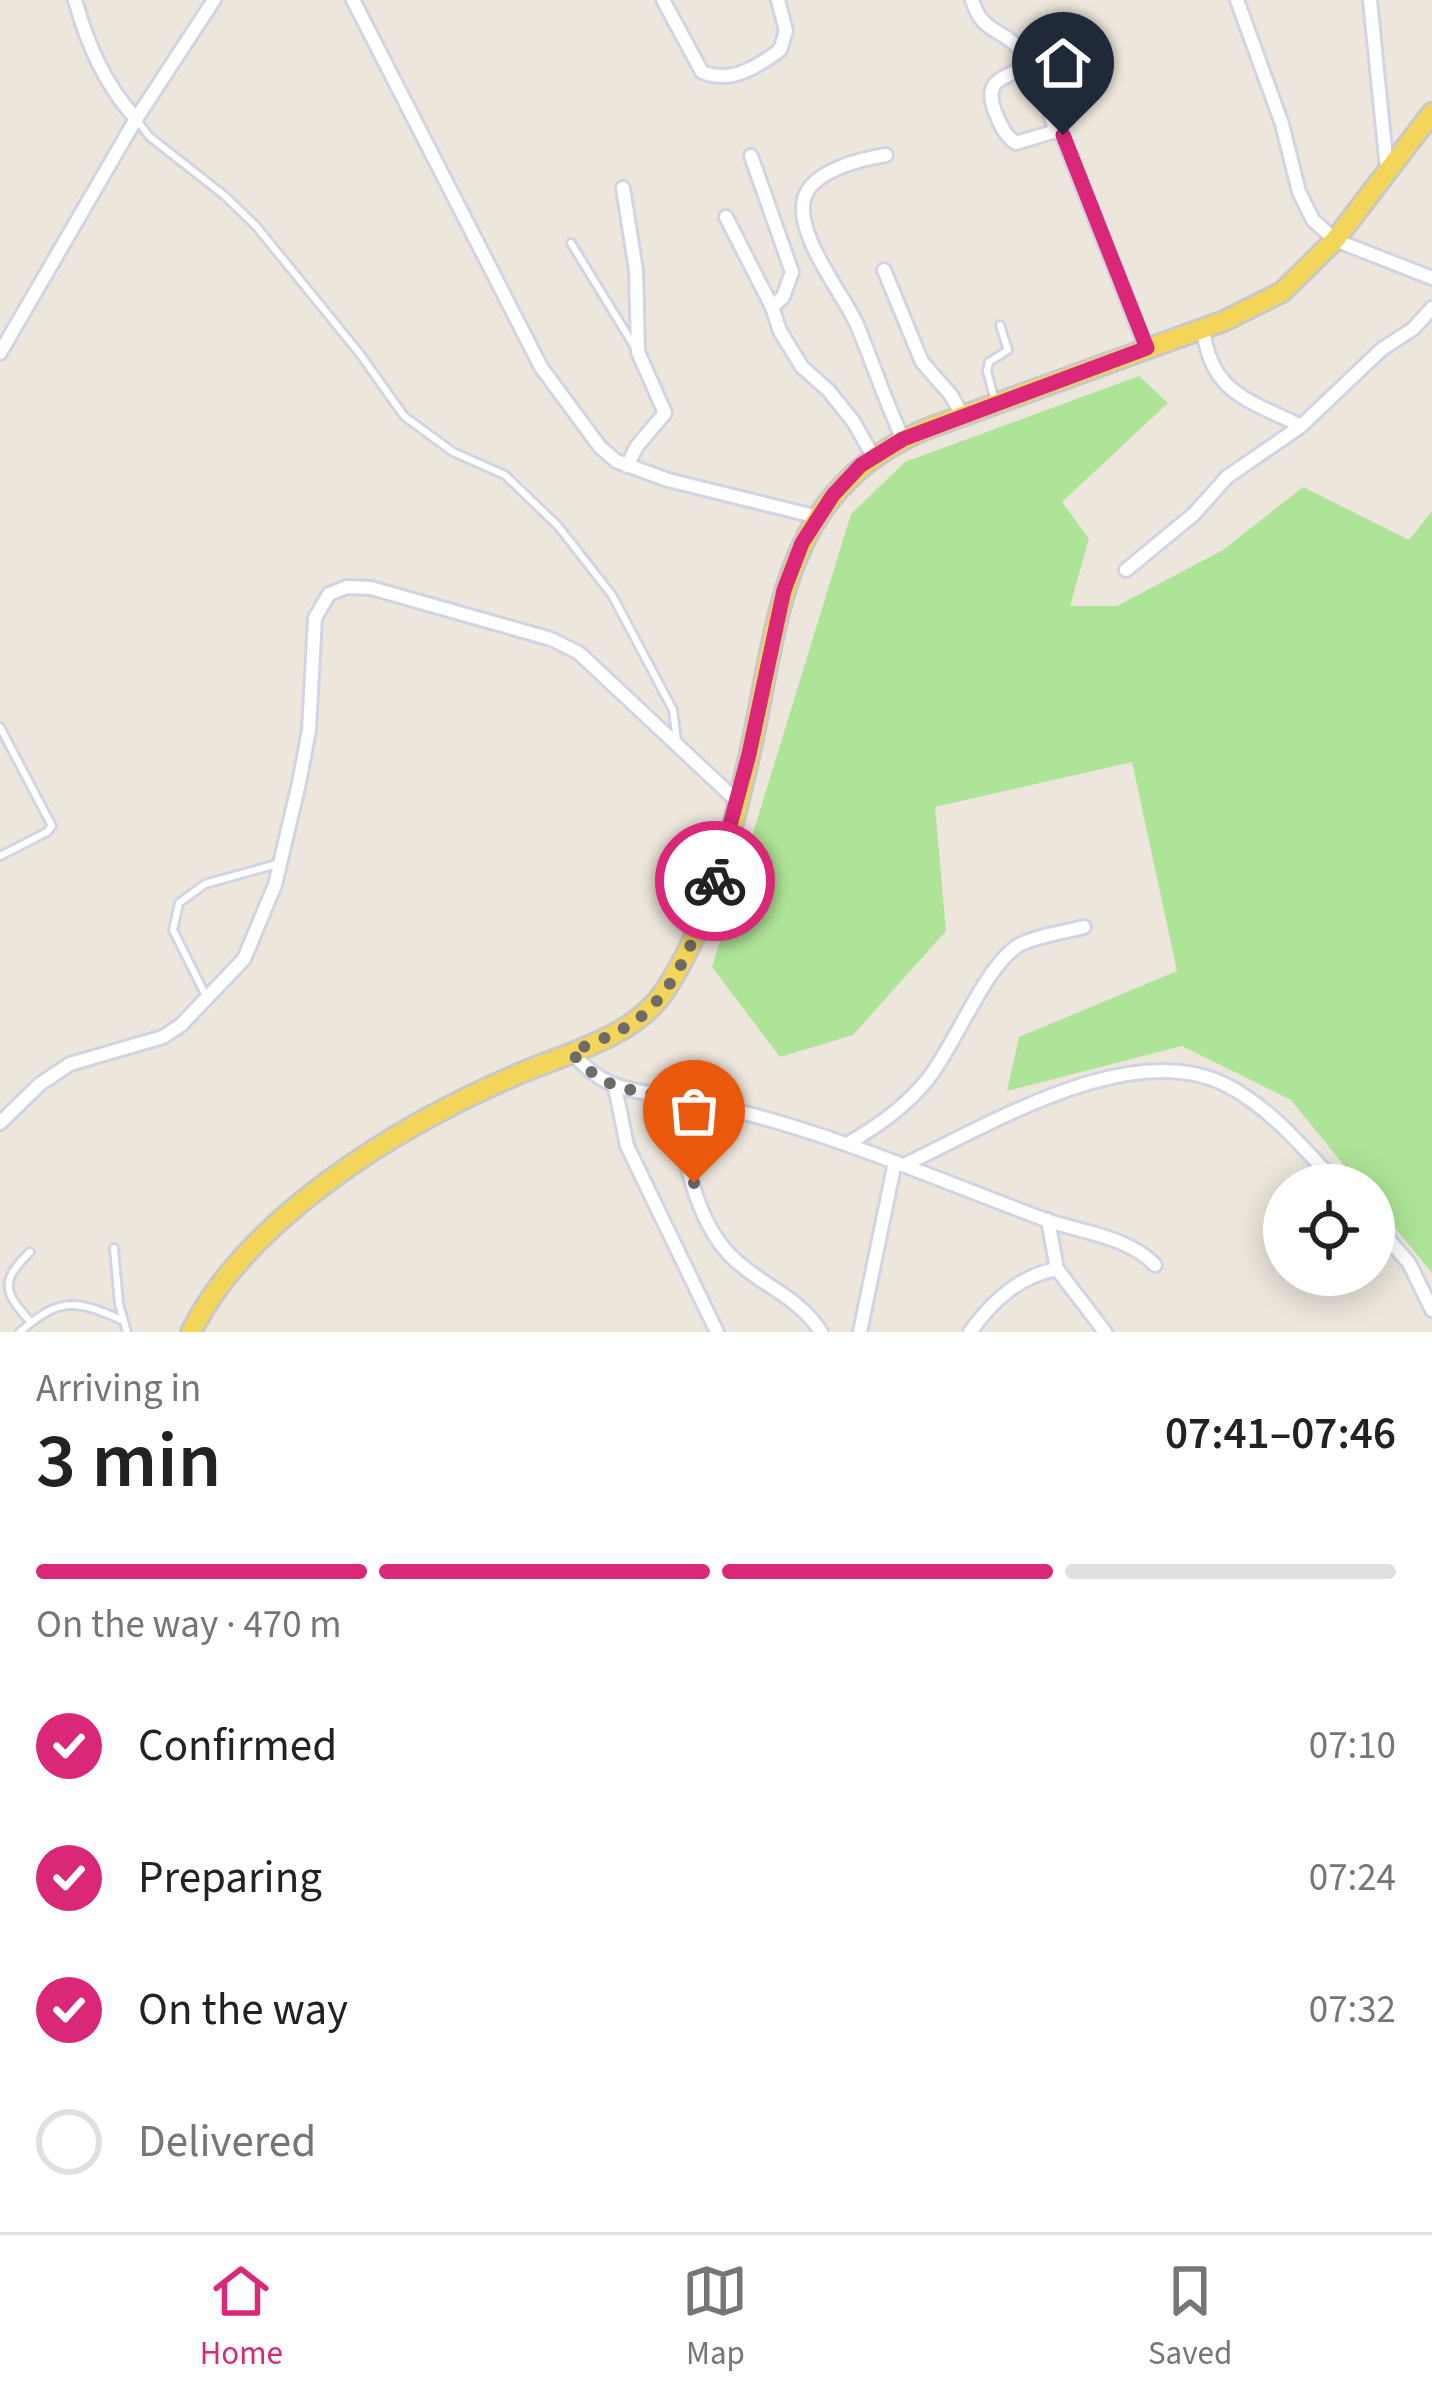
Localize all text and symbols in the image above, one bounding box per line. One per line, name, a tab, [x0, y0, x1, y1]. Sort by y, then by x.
pin	[1012, 12, 1114, 135]
icon: home	[1030, 30, 1096, 96]
courier	[655, 821, 775, 941]
icon: bike	[682, 848, 748, 914]
pin	[643, 1060, 745, 1183]
icon: bag	[661, 1078, 727, 1144]
map controls	[1263, 1164, 1395, 1296]
button: locate	[1263, 1164, 1395, 1296]
text: Arriving in	[36, 1361, 201, 1417]
text: 07:41–07:46	[1165, 1402, 1396, 1466]
text: 3 min	[36, 1406, 221, 1517]
text: On the way · 470 m	[36, 1597, 342, 1653]
icon: check	[36, 1713, 102, 1779]
text: Confirmed	[138, 1714, 337, 1778]
text: 07:10	[1309, 1718, 1396, 1774]
icon: check	[36, 1845, 102, 1911]
text: Preparing	[138, 1846, 322, 1910]
text: 07:24	[1309, 1850, 1396, 1906]
icon: check	[36, 1977, 102, 2043]
text: On the way	[138, 1978, 348, 2042]
text: 07:32	[1309, 1982, 1396, 2038]
text: Delivered	[138, 2110, 316, 2174]
tab: Home	[200, 2258, 283, 2377]
tab: Map	[682, 2258, 748, 2377]
tab: Saved	[1148, 2258, 1232, 2377]

